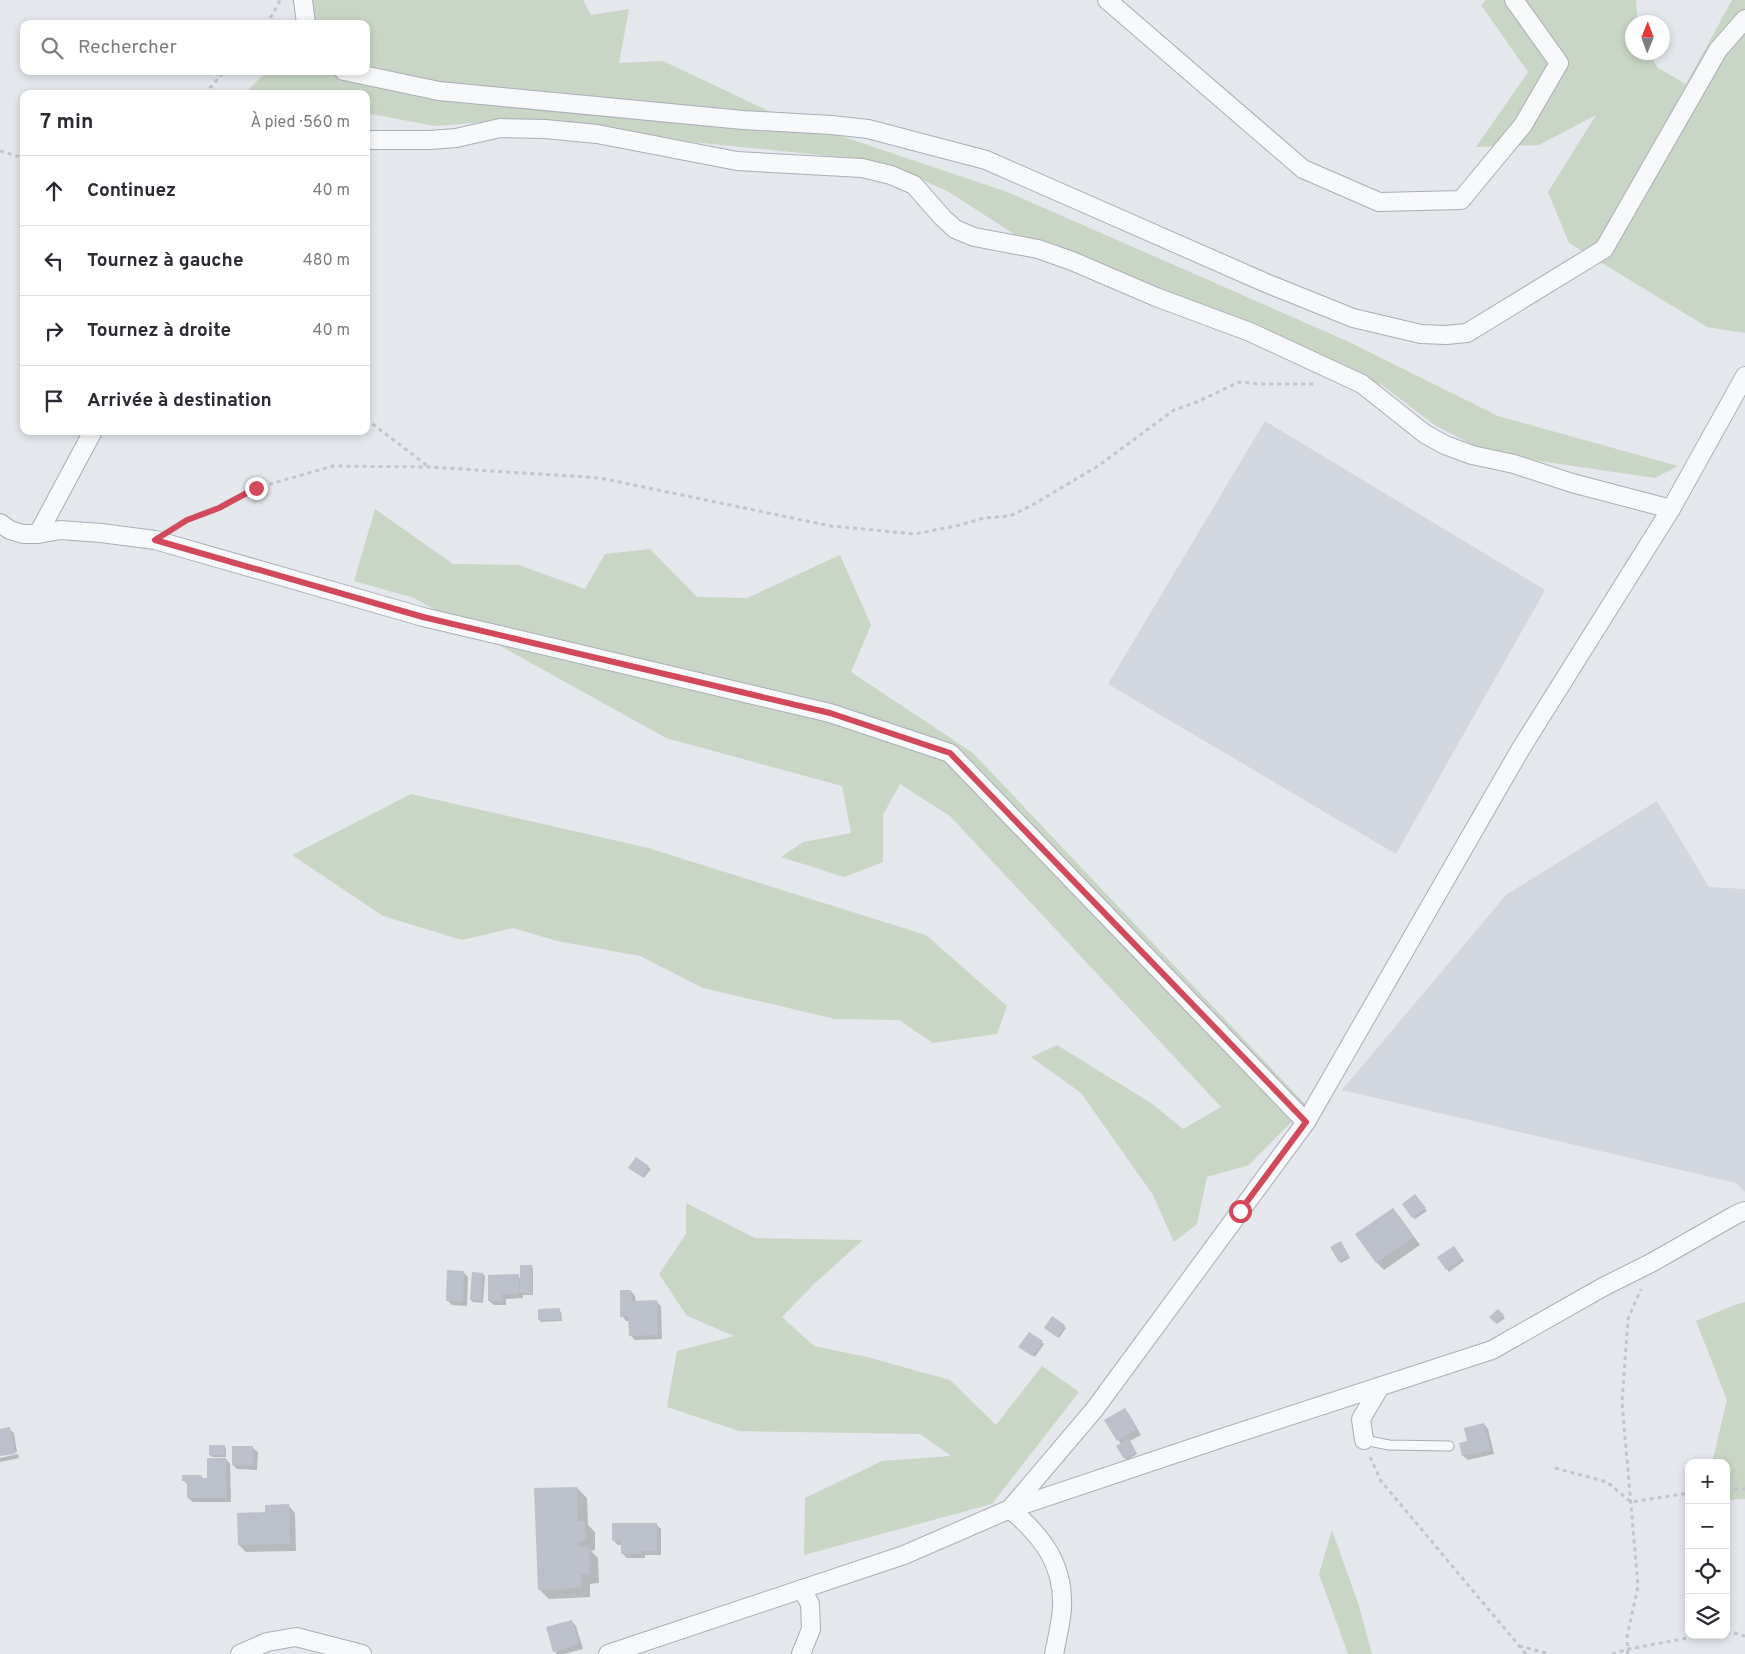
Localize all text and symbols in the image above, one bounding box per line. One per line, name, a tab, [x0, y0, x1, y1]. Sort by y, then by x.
north arrow	[1625, 15, 1670, 60]
search box	[20, 20, 370, 75]
icon: search	[38, 34, 66, 62]
text: Rechercher	[78, 36, 177, 60]
text: 7 min	[40, 109, 93, 136]
text: À pied · 560 m	[250, 113, 350, 133]
icon: ahead	[40, 177, 68, 205]
text: Continuez	[87, 179, 176, 203]
text: 40 m	[312, 181, 350, 201]
icon: left	[40, 247, 68, 275]
text: Tournez à gauche	[87, 249, 244, 273]
text: 480 m	[303, 251, 350, 271]
icon: right	[40, 317, 68, 345]
text: Tournez à droite	[87, 319, 231, 343]
text: 40 m	[312, 321, 350, 341]
icon: arrive	[40, 387, 68, 415]
text: Arrivée à destination	[87, 389, 272, 413]
route end	[245, 477, 268, 500]
route start	[1229, 1200, 1252, 1223]
map controls	[1685, 1459, 1730, 1639]
button: +	[1685, 1459, 1730, 1504]
button: −	[1685, 1504, 1730, 1549]
button: locate	[1685, 1549, 1730, 1594]
button: layers	[1685, 1594, 1730, 1639]

